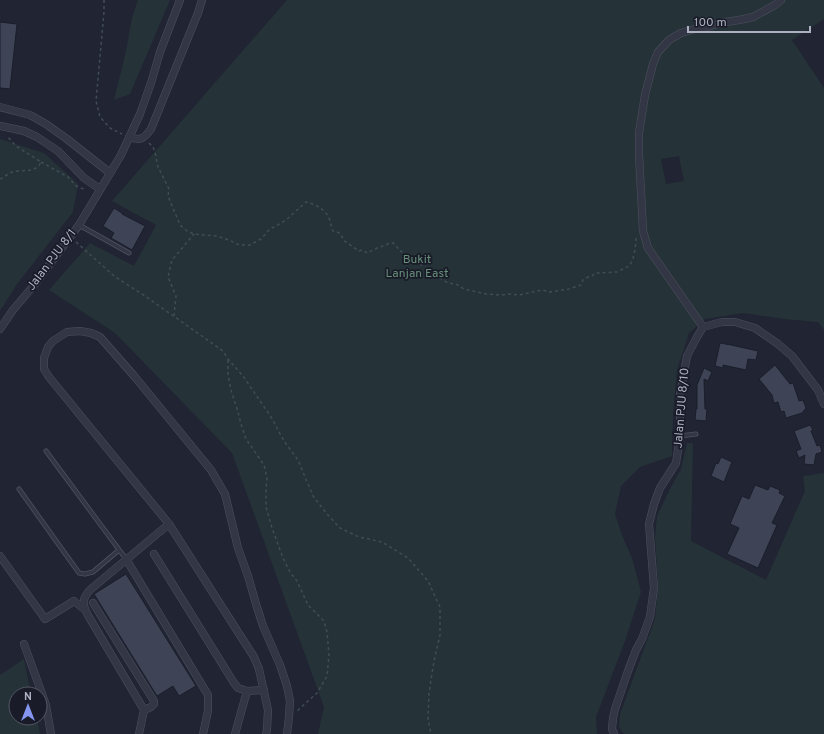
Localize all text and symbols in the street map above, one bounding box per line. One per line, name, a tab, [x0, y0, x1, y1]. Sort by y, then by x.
scale bar	[688, 8, 810, 34]
text: 100 m	[694, 15, 727, 31]
street label: Jalan PJU 8/1	[24, 226, 80, 294]
park label: Bukit Lanjan East	[386, 252, 448, 282]
street label: Jalan PJU 8/10	[671, 367, 693, 449]
north arrow	[8, 686, 48, 726]
text: N	[24, 690, 32, 704]

